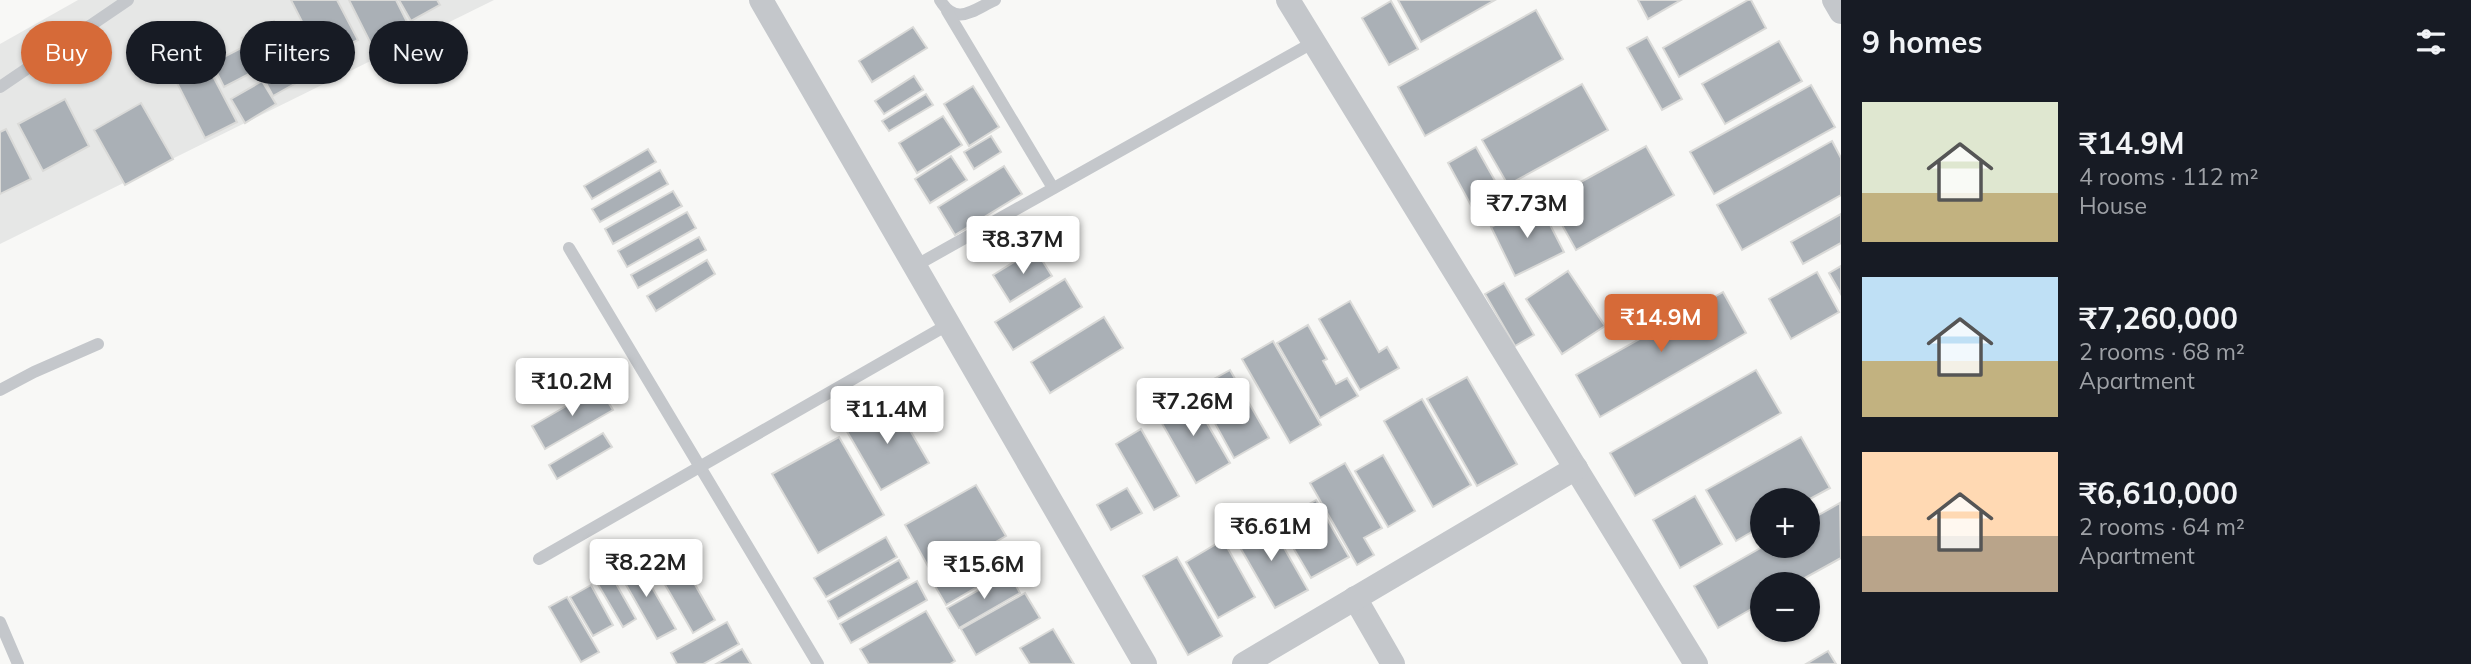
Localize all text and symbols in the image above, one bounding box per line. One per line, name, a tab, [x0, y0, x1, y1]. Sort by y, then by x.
chip: Buy	[21, 21, 112, 84]
chip: Rent	[126, 21, 226, 84]
chip: Filters	[240, 21, 355, 84]
chip: New	[369, 21, 468, 84]
text: 9 homes	[1862, 23, 1983, 61]
icon: filters	[2412, 23, 2450, 61]
text: ₹14.9M	[2079, 124, 2185, 162]
icon: home	[1918, 130, 2002, 214]
text: 4 rooms · 112 m²	[2079, 162, 2259, 191]
pin: ₹7.73M	[1470, 180, 1584, 240]
text: ₹7.73M	[1487, 188, 1567, 217]
text: House	[2079, 191, 2147, 220]
pin: ₹8.37M	[966, 216, 1080, 276]
text: ₹8.37M	[983, 224, 1063, 253]
pin: ₹14.9M	[1604, 294, 1718, 354]
text: ₹7,260,000	[2079, 299, 2238, 337]
text: ₹14.9M	[1621, 302, 1701, 331]
icon: home	[1918, 305, 2002, 389]
text: 2 rooms · 68 m²	[2079, 337, 2245, 366]
pin: ₹10.2M	[515, 358, 629, 418]
text: ₹10.2M	[532, 366, 612, 395]
text: Apartment	[2079, 366, 2195, 395]
pin: ₹7.26M	[1136, 378, 1250, 438]
pin: ₹11.4M	[830, 386, 944, 446]
text: ₹7.26M	[1153, 386, 1233, 415]
text: ₹11.4M	[847, 394, 927, 423]
text: ₹6,610,000	[2079, 474, 2238, 512]
icon: home	[1918, 480, 2002, 564]
map controls	[1750, 488, 1820, 642]
button: +	[1750, 488, 1820, 558]
pin: ₹6.61M	[1214, 504, 1328, 563]
text: ₹6.61M	[1231, 511, 1311, 540]
text: 2 rooms · 64 m²	[2079, 512, 2245, 541]
pin: ₹8.22M	[589, 540, 703, 599]
text: Apartment	[2079, 541, 2195, 570]
pin: ₹15.6M	[927, 542, 1041, 601]
text: ₹8.22M	[606, 547, 686, 576]
text: ₹15.6M	[944, 549, 1024, 578]
button: −	[1750, 572, 1820, 642]

